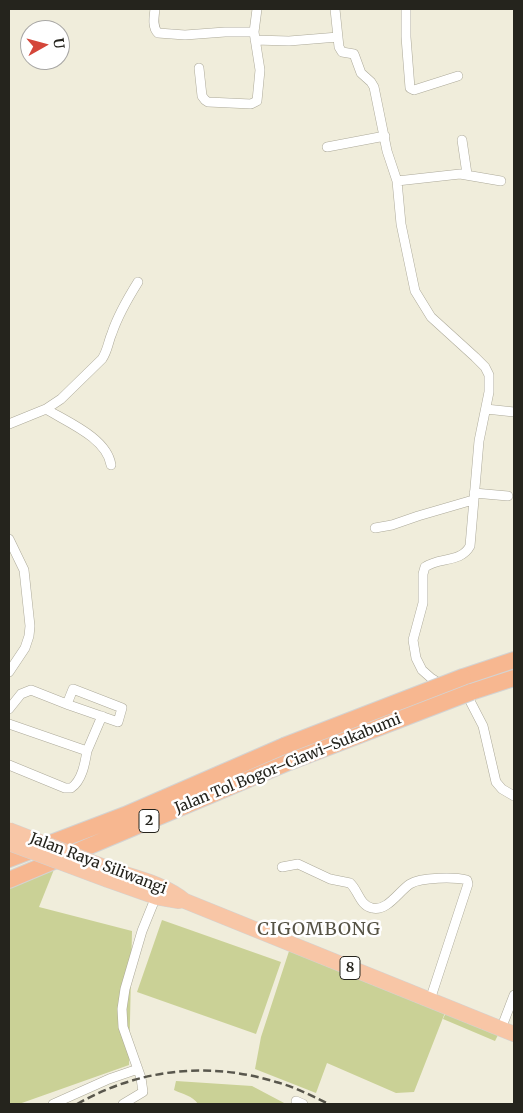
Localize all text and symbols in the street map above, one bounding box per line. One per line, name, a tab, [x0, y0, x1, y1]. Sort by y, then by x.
north arrow	[20, 20, 70, 70]
text: U	[49, 37, 68, 50]
street label: Jalan Tol Bogor–Ciawi–Sukabumi	[172, 710, 404, 818]
road number: 2	[139, 809, 159, 832]
street label: Jalan Raya Siliwangi	[27, 830, 169, 898]
district label: CIGOMBONG	[256, 919, 382, 941]
road number: 8	[340, 956, 360, 980]

